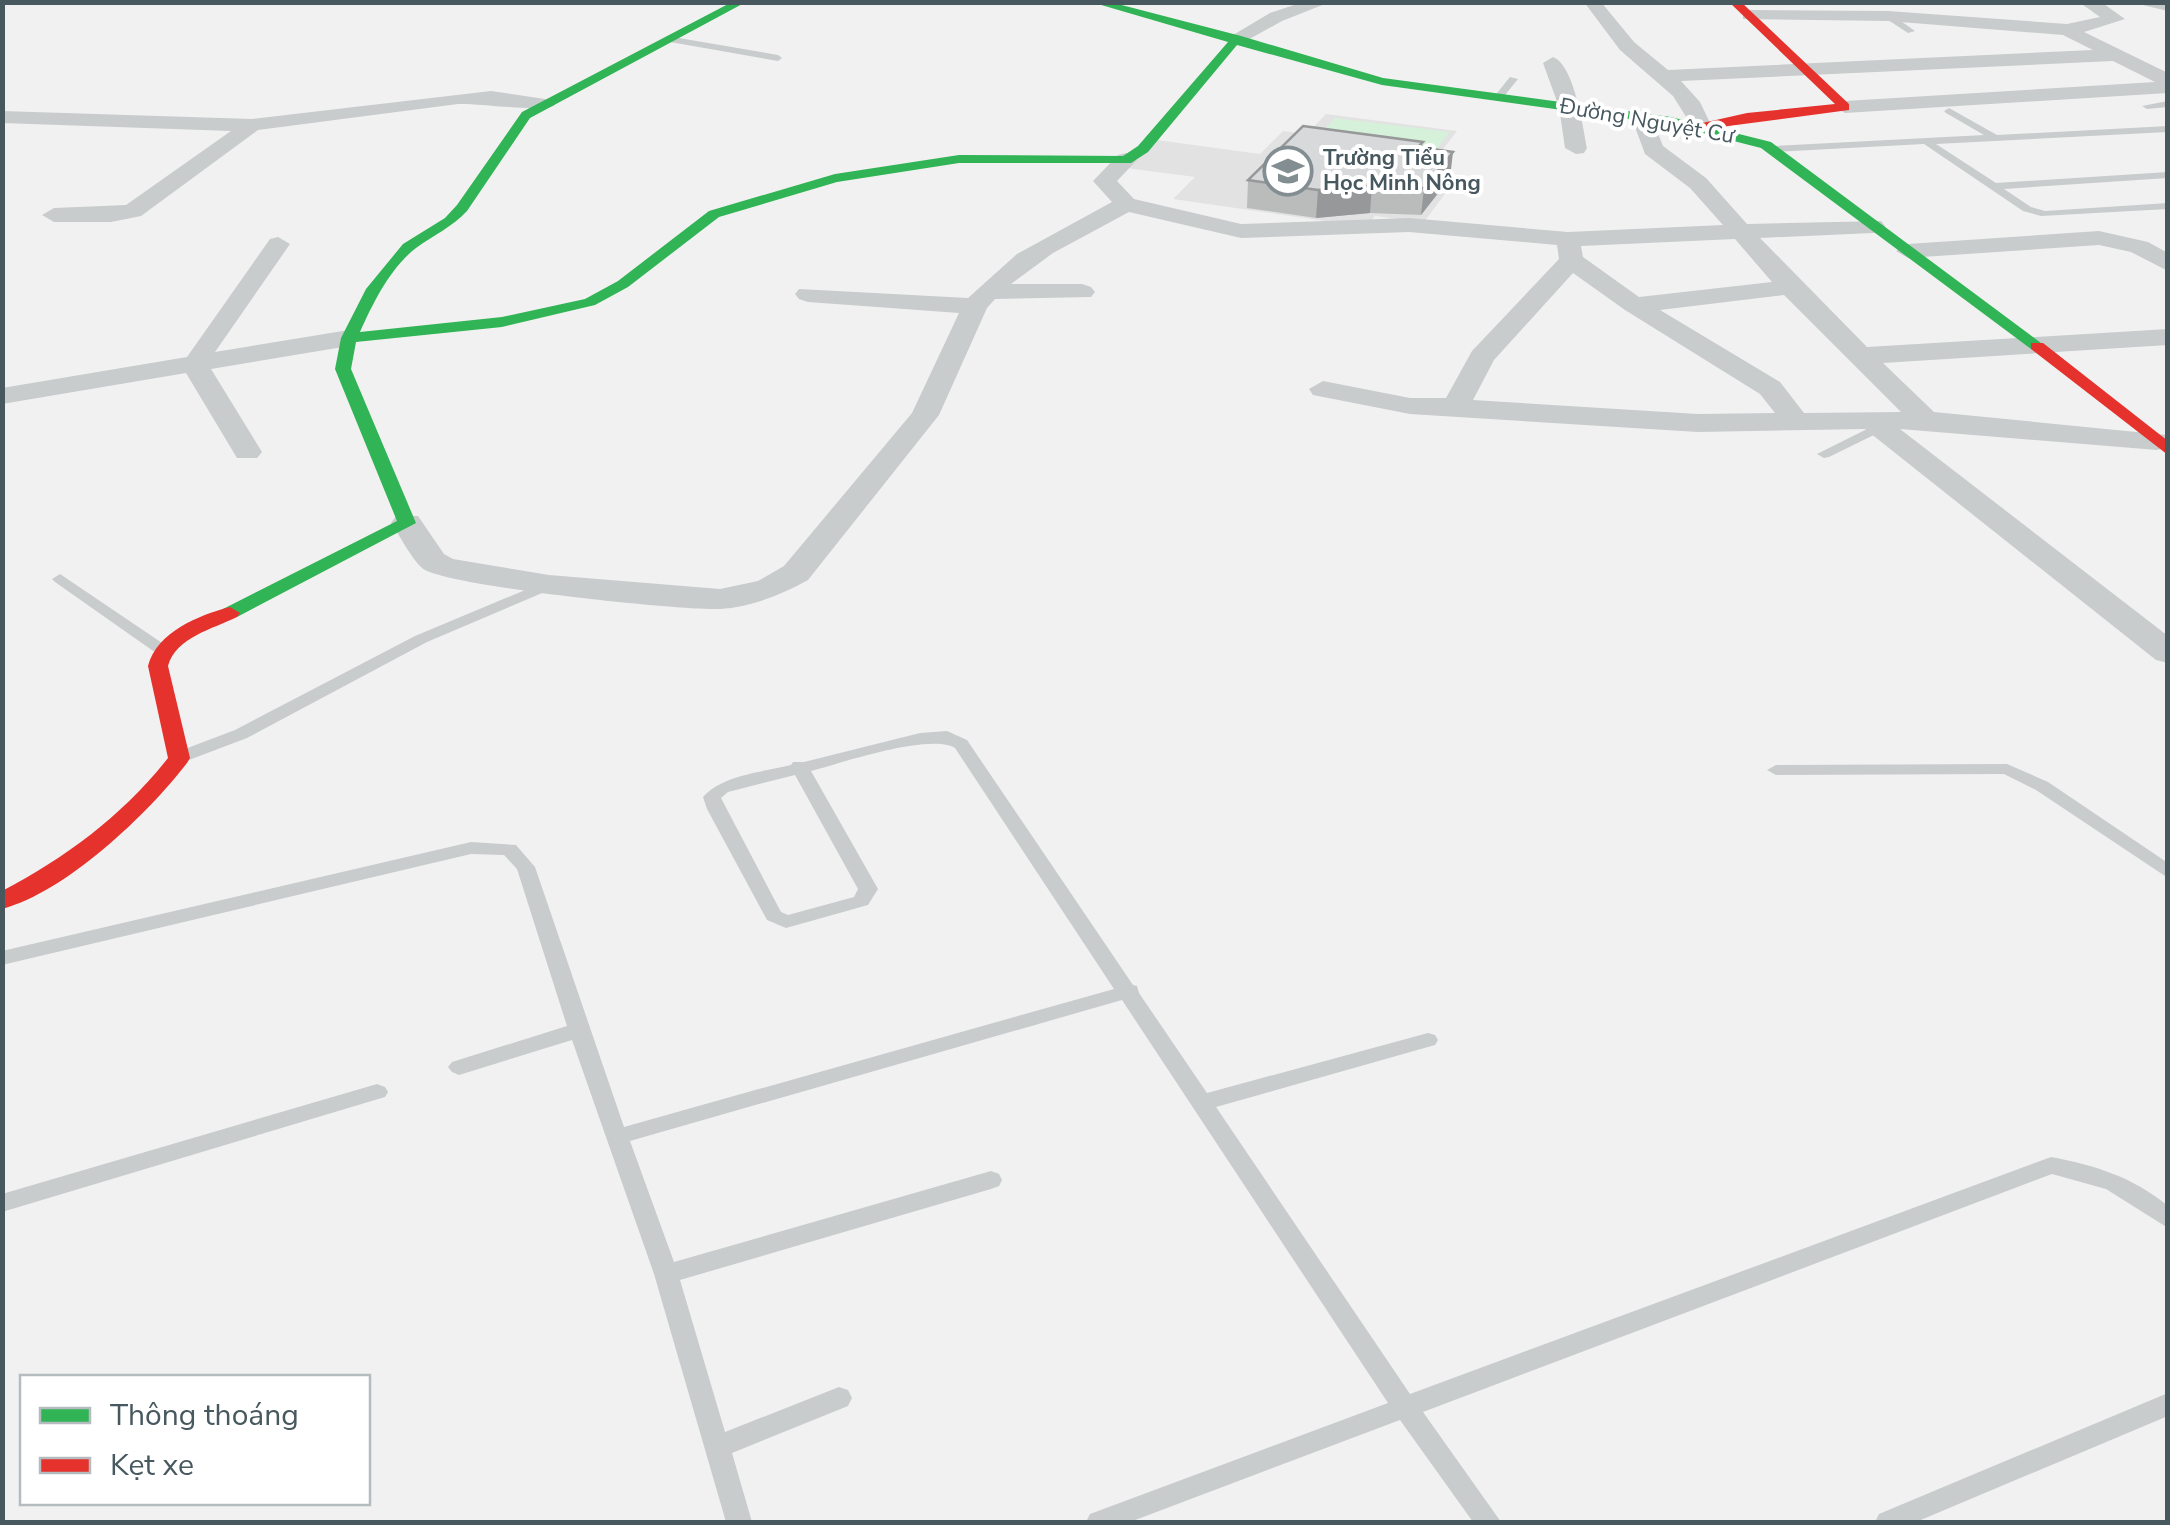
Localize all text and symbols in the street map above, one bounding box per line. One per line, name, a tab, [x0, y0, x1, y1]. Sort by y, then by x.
street label: Đường Nguyệt Cư	[1556, 91, 1738, 151]
place label: Trường Tiểu Học Minh Nông	[1323, 143, 1481, 198]
school or university icon: Trường Tiểu Học Minh Nông	[1262, 145, 1314, 197]
legend	[20, 1375, 370, 1505]
text: Thông thoáng	[110, 1395, 299, 1436]
text: Kẹt xe	[110, 1445, 194, 1486]

